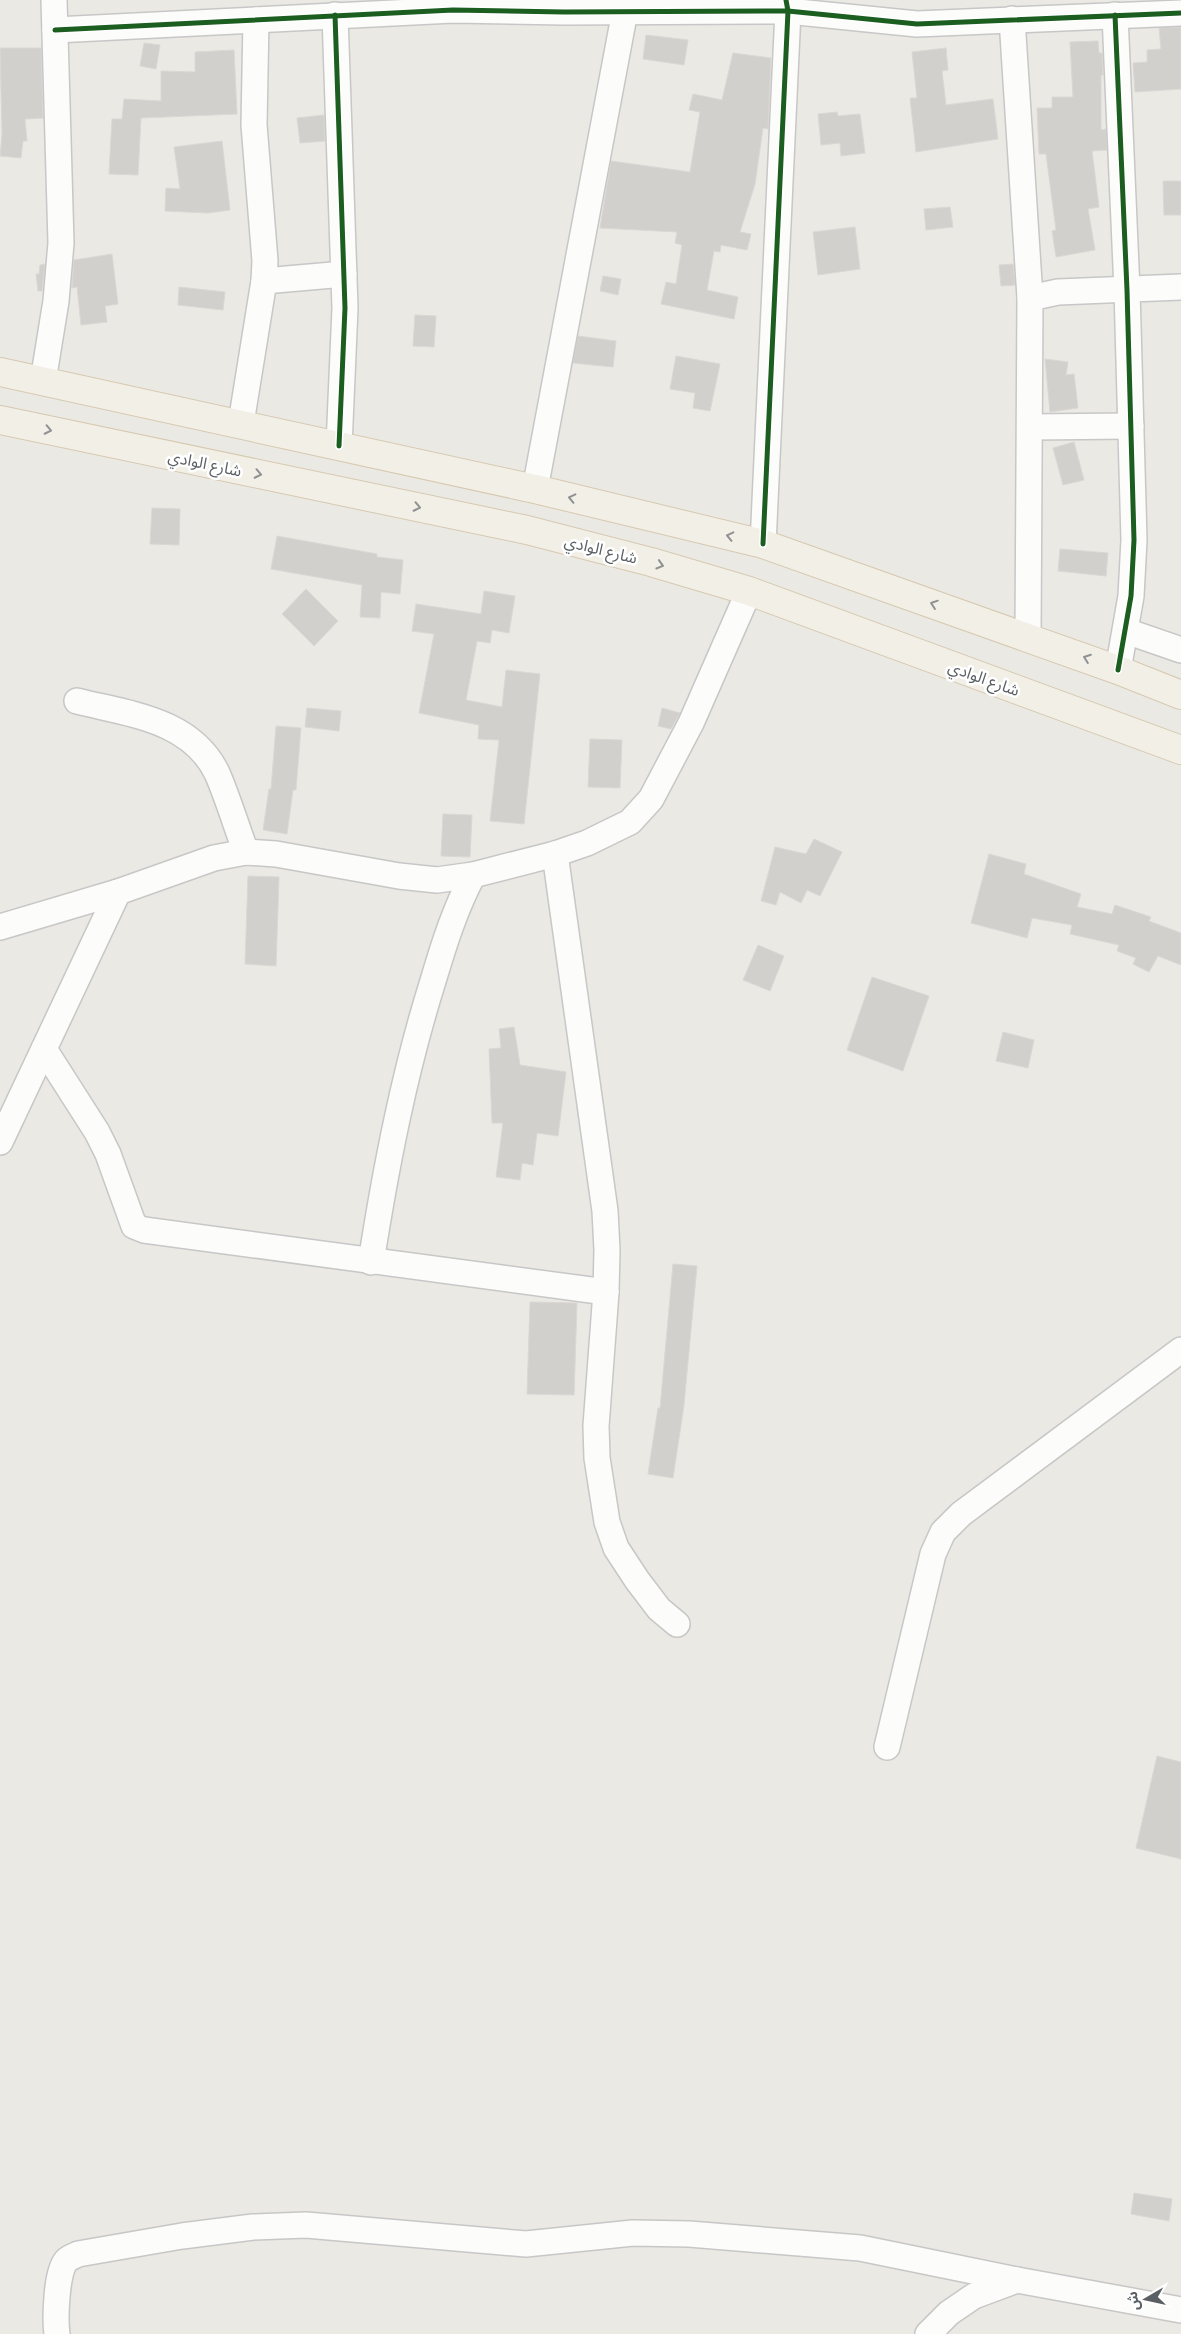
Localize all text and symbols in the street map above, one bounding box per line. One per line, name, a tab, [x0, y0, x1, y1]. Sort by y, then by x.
one-way arrow	[43, 424, 52, 435]
street label: شارع الوادي	[166, 445, 243, 483]
one-way arrow	[254, 468, 263, 479]
one-way arrow	[567, 493, 576, 504]
one-way arrow	[413, 501, 422, 512]
street label: شارع الوادي	[562, 530, 640, 571]
one-way arrow	[725, 531, 734, 542]
one-way arrow	[656, 559, 664, 569]
one-way arrow	[930, 600, 938, 610]
one-way arrow	[1083, 654, 1091, 664]
street label: شارع الوادي	[945, 656, 1022, 703]
north arrow	[1121, 2274, 1171, 2324]
text: ش	[1123, 2290, 1145, 2312]

